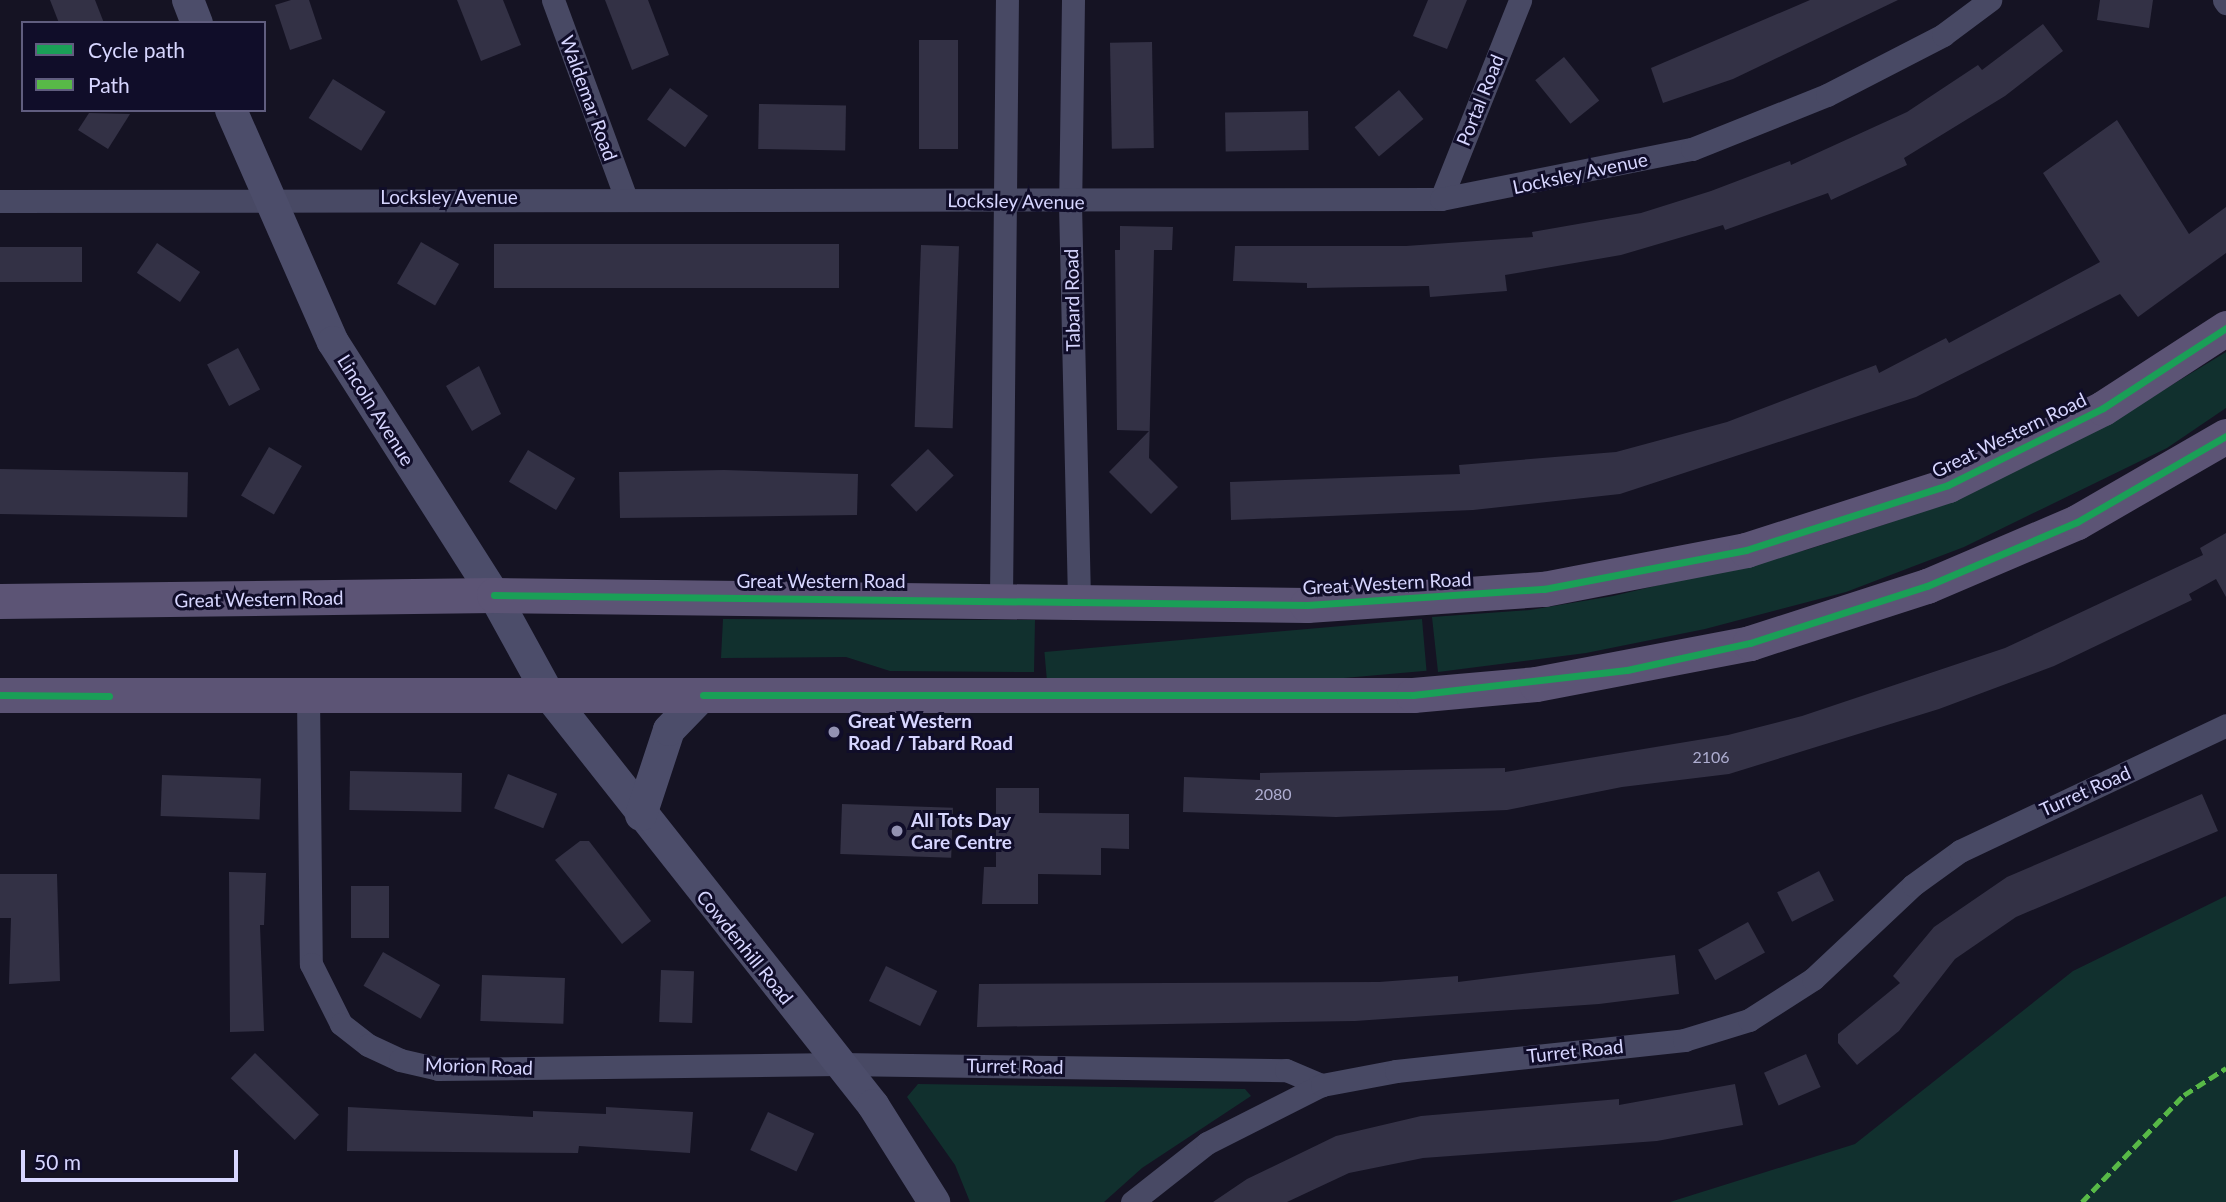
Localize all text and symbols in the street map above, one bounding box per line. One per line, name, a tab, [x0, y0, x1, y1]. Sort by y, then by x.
legend	[21, 21, 266, 112]
street label: Waldemar Road	[556, 32, 622, 164]
text: Cycle path	[88, 37, 185, 62]
street label: Portal Road	[1451, 51, 1509, 149]
text: Path	[88, 72, 130, 97]
street label: Locksley Avenue	[1510, 147, 1650, 199]
street label: Locksley Avenue	[380, 186, 518, 208]
street label: Locksley Avenue	[947, 188, 1085, 214]
street label: Tabard Road	[1060, 248, 1084, 352]
street label: Lincoln Avenue	[333, 350, 419, 470]
street label: Great Western Road	[1928, 388, 2090, 482]
street label: Great Western Road	[1302, 567, 1472, 599]
street label: Great Western Road	[736, 570, 906, 592]
street label: Great Western Road	[174, 586, 344, 612]
place label: Great Western Road / Tabard Road	[848, 710, 1014, 754]
marker: Great Western Road / Tabard Road	[826, 724, 842, 740]
house number: 2106	[1692, 747, 1730, 767]
street label: Turret Road	[2036, 761, 2134, 821]
house number: 2080	[1254, 784, 1292, 804]
place label: All Tots Day Care Centre	[911, 809, 1012, 853]
marker: All Tots Day Care Centre	[889, 823, 905, 839]
street label: Cowdenhill Road	[692, 885, 798, 1009]
street label: Turret Road	[1526, 1035, 1624, 1067]
street label: Morion Road	[425, 1053, 533, 1079]
street label: Turret Road	[966, 1054, 1064, 1078]
scale bar	[24, 1136, 242, 1180]
text: 50 m	[34, 1149, 81, 1174]

